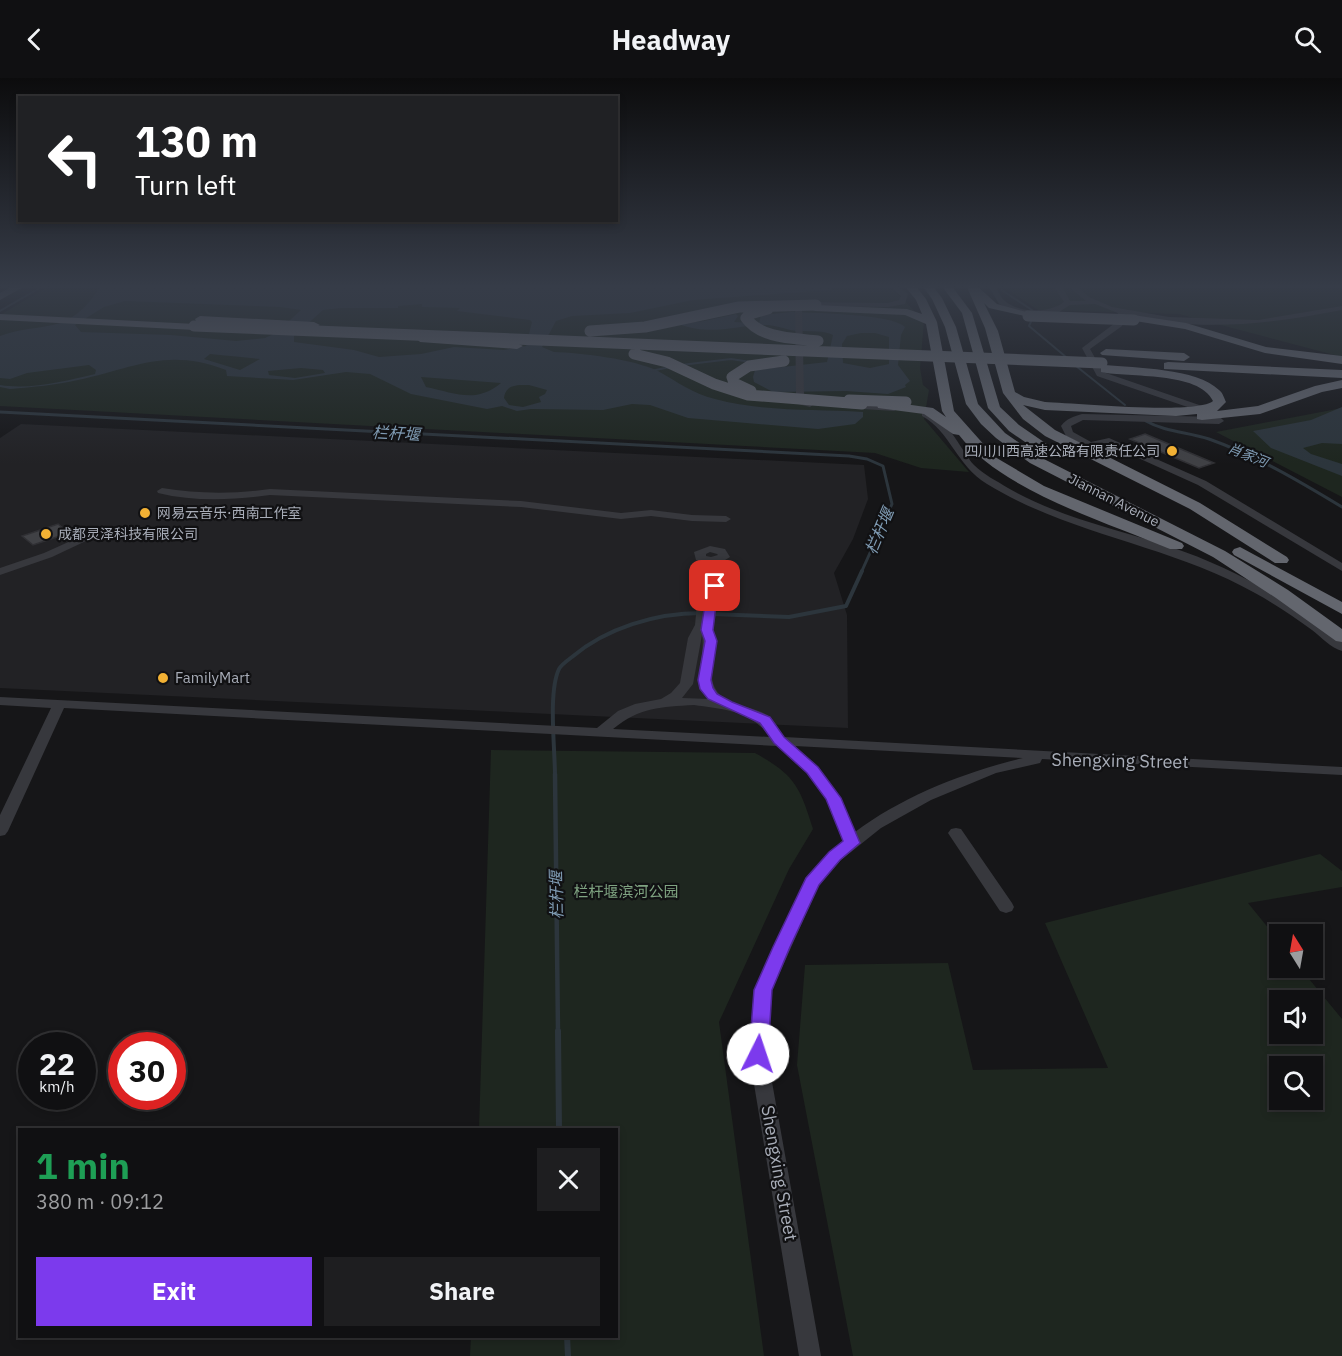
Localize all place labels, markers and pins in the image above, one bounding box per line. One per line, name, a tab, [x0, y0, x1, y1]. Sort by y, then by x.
place label: 四川川西高速公路有限责任公司	[964, 442, 1160, 460]
marker: 四川川西高速公路有限责任公司	[1165, 444, 1179, 458]
place label: 网易云音乐·西南工作室	[157, 504, 302, 522]
marker: 网易云音乐·西南工作室	[138, 506, 152, 520]
place label: 成都灵泽科技有限公司	[58, 525, 198, 543]
marker: 成都灵泽科技有限公司	[39, 527, 53, 541]
pin	[689, 560, 740, 611]
place label: FamilyMart	[175, 668, 250, 687]
marker: FamilyMart	[156, 671, 170, 685]

